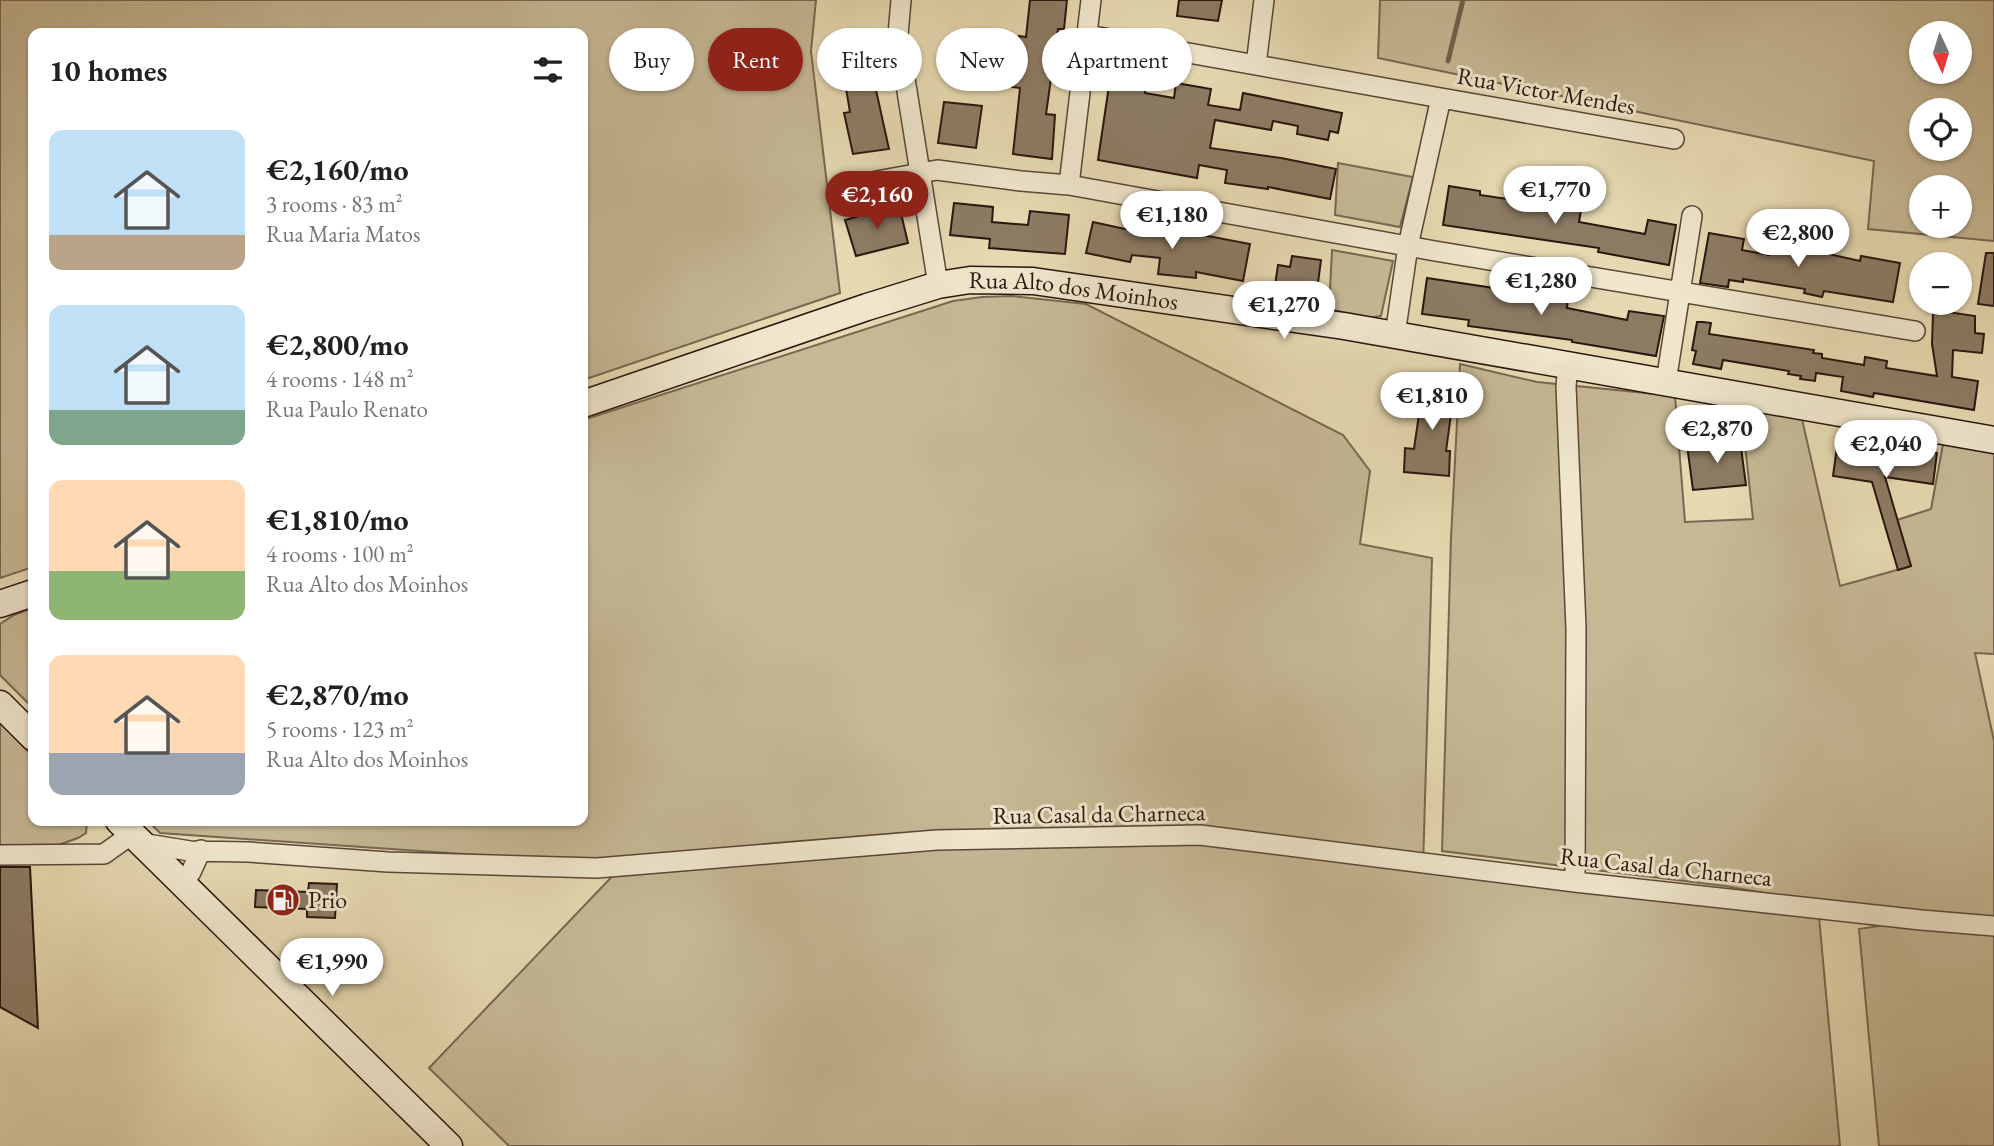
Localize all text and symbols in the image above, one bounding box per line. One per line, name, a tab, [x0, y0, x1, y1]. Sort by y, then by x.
north arrow	[1909, 21, 1972, 84]
map controls	[1909, 21, 1972, 315]
chip: Buy	[609, 28, 694, 91]
chip: Rent	[708, 28, 803, 91]
chip: Filters	[817, 28, 922, 91]
chip: New	[936, 28, 1028, 91]
chip: Apartment	[1042, 28, 1192, 91]
text: 10 homes	[49, 51, 167, 90]
icon: filters	[529, 51, 567, 89]
street label: Rua Victor Mendes	[1455, 60, 1637, 121]
button: locate	[1909, 98, 1972, 161]
text: €2,160/mo	[266, 150, 409, 189]
icon: home	[105, 158, 189, 242]
pin: €1,770	[1498, 166, 1612, 226]
pin: €2,160	[820, 172, 934, 231]
text: €1,770	[1519, 174, 1591, 204]
button: +	[1909, 175, 1972, 238]
text: €2,160	[841, 179, 913, 209]
text: 3 rooms · 83 m²	[266, 189, 403, 219]
pin: €1,180	[1115, 191, 1229, 251]
text: €1,180	[1136, 199, 1208, 229]
pin: €2,800	[1741, 210, 1855, 269]
text: €2,800	[1762, 217, 1834, 247]
text: Rua Maria Matos	[266, 219, 420, 249]
button: −	[1909, 252, 1972, 315]
pin: €1,280	[1484, 258, 1598, 317]
street label: Rua Alto dos Moinhos	[968, 264, 1180, 317]
text: €1,280	[1505, 265, 1577, 295]
pin: €1,270	[1227, 282, 1341, 341]
text: €1,270	[1248, 289, 1320, 319]
text: €2,800/mo	[266, 325, 409, 364]
icon: home	[105, 333, 189, 417]
text: 4 rooms · 148 m²	[266, 364, 414, 394]
pin: €1,810	[1375, 372, 1489, 432]
text: €1,810	[1396, 380, 1468, 410]
text: Rua Paulo Renato	[266, 394, 428, 424]
pin: €2,870	[1660, 406, 1774, 465]
text: €2,870	[1681, 413, 1753, 443]
pin: €2,040	[1829, 420, 1943, 480]
text: €2,040	[1850, 428, 1922, 458]
text: €1,810/mo	[266, 500, 409, 539]
icon: home	[105, 508, 189, 592]
text: 4 rooms · 100 m²	[266, 539, 414, 569]
text: Rua Alto dos Moinhos	[266, 569, 468, 599]
text: €2,870/mo	[266, 675, 409, 714]
icon: home	[105, 683, 189, 767]
text: 5 rooms · 123 m²	[266, 714, 414, 744]
text: Rua Alto dos Moinhos	[266, 744, 468, 774]
street label: Rua Casal da Charneca	[992, 796, 1206, 831]
street label: Rua Casal da Charneca	[1559, 840, 1774, 893]
fuel station icon: Prio	[264, 881, 302, 919]
place label: Prio	[308, 884, 347, 915]
pin: €1,990	[275, 939, 389, 998]
text: €1,990	[296, 946, 368, 976]

